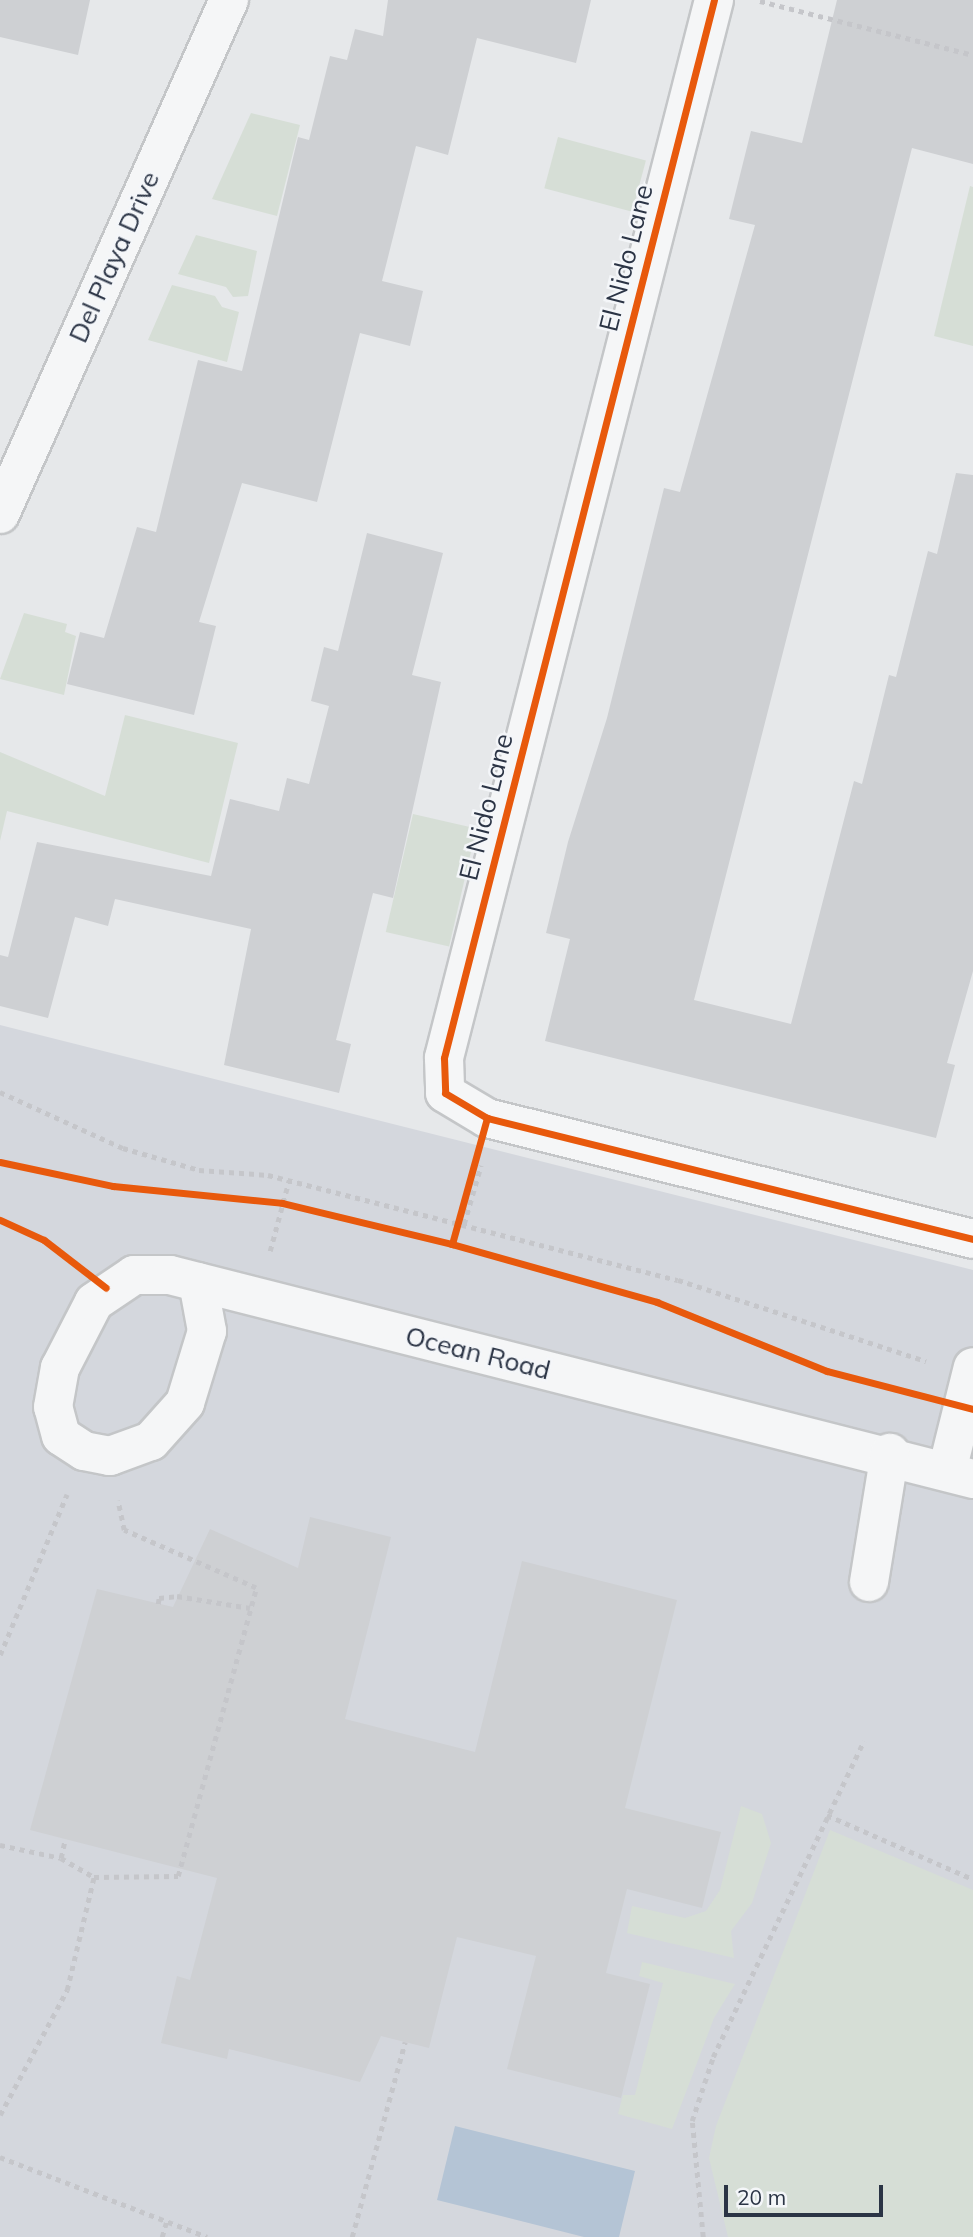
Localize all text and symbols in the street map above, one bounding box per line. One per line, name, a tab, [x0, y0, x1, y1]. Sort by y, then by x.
street label: Del Playa Drive	[62, 167, 166, 347]
street label: El Nido Lane	[593, 181, 659, 335]
street label: El Nido Lane	[453, 730, 519, 884]
street label: Ocean Road	[402, 1320, 554, 1386]
scale bar	[728, 2170, 887, 2214]
text: 20 m	[737, 2184, 786, 2210]

